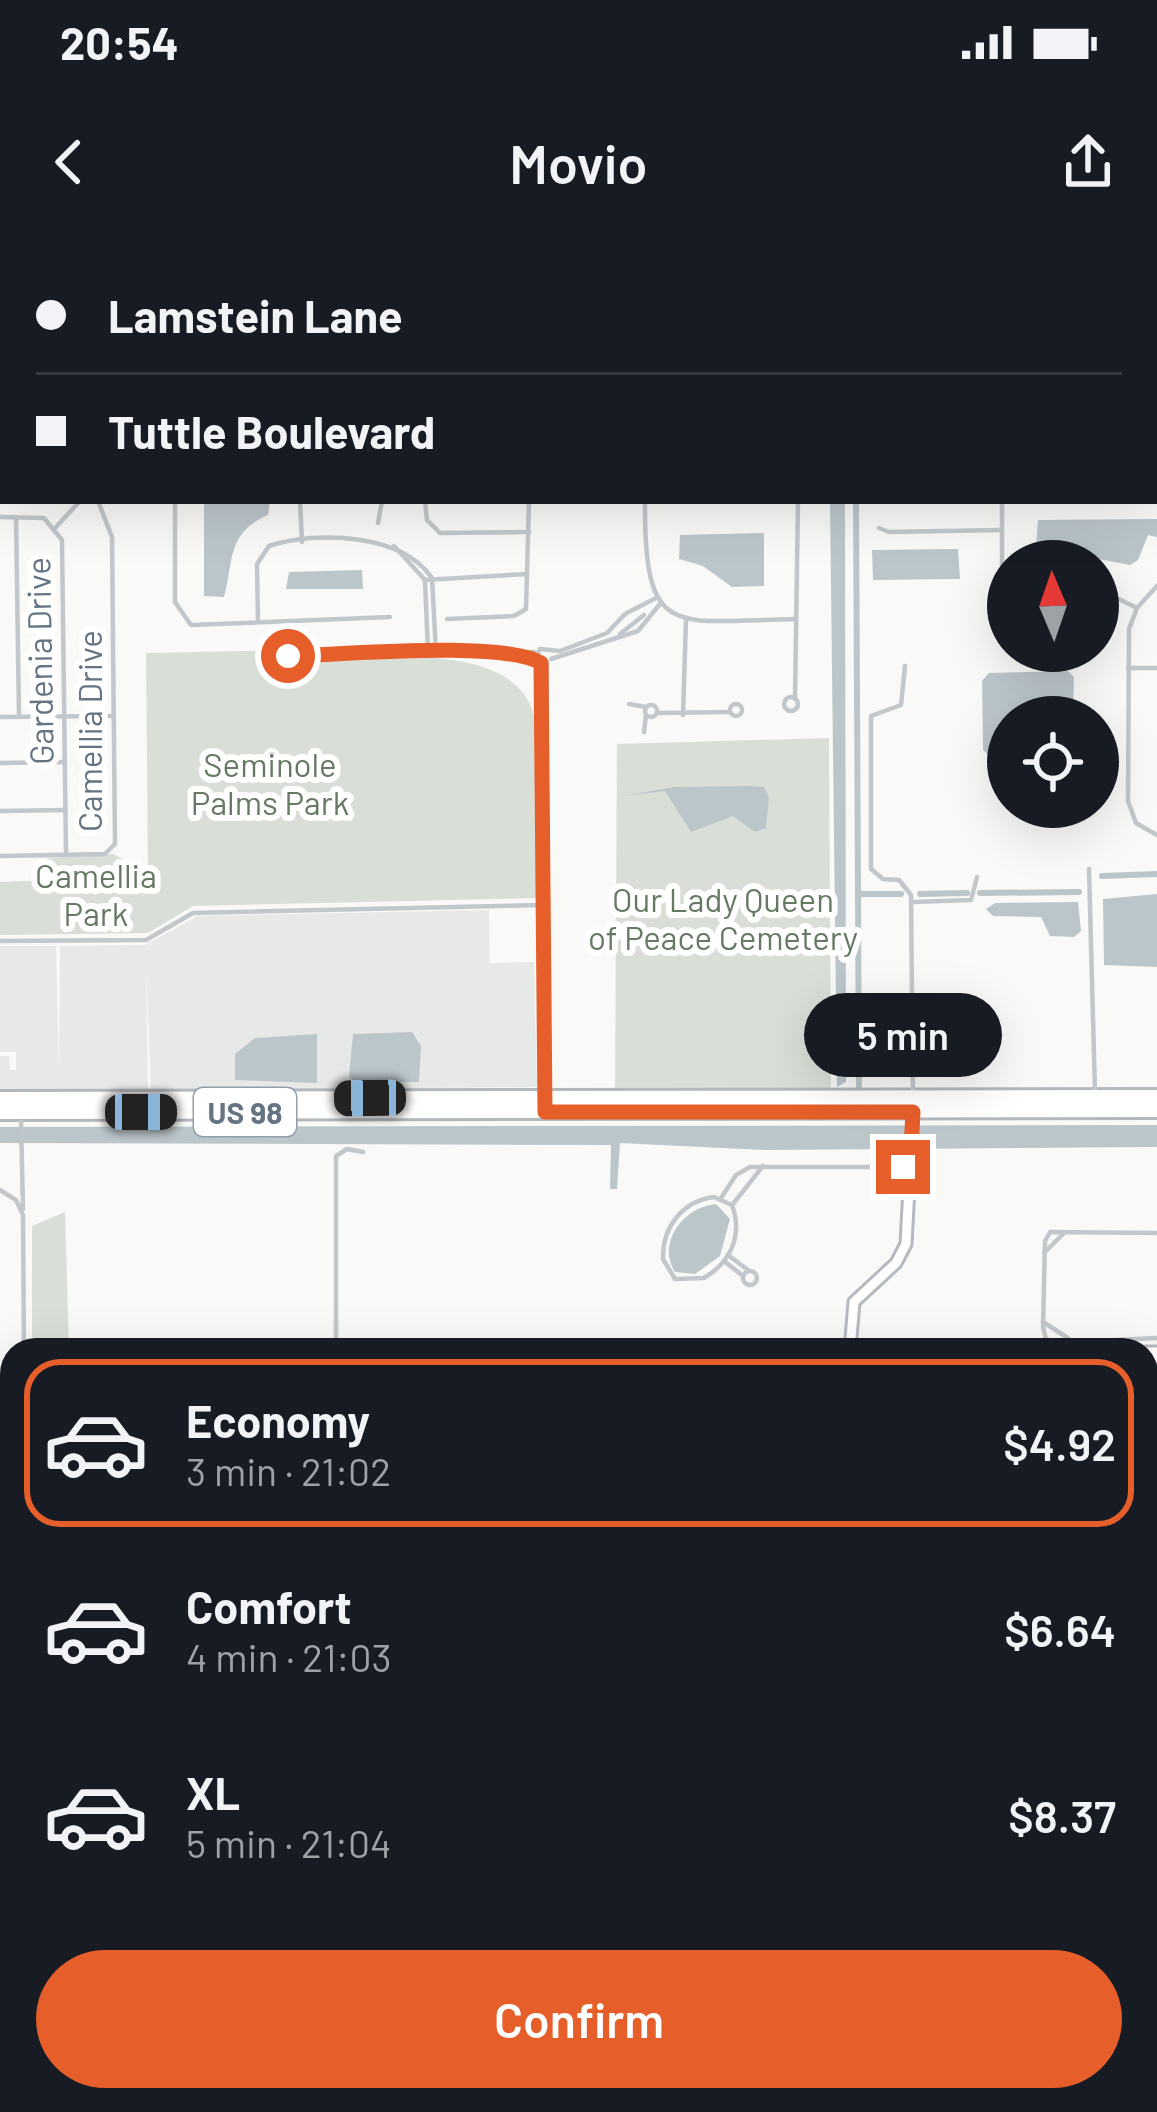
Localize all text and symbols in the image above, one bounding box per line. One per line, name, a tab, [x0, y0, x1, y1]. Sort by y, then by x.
text: 20:54	[60, 15, 179, 69]
icon: back	[36, 129, 102, 195]
icon: share	[1055, 129, 1121, 195]
text: Movio	[509, 130, 648, 195]
text: Lamstein Lane	[108, 288, 403, 342]
text: Tuttle Boulevard	[108, 404, 435, 458]
north arrow	[987, 540, 1119, 672]
map controls	[987, 540, 1119, 828]
street label: Gardenia Drive	[17, 557, 61, 765]
route start	[261, 629, 315, 683]
street label: Camellia Drive	[69, 630, 109, 832]
button: locate	[987, 696, 1119, 828]
park label: Seminole Palms Park	[191, 744, 349, 822]
park label: Camellia Park	[35, 855, 157, 933]
park label: Our Lady Queen of Peace Cemetery	[588, 879, 858, 957]
callout: 5 min	[804, 993, 1002, 1077]
text: 5 min	[857, 1011, 949, 1058]
car	[334, 1079, 406, 1117]
road number: US 98	[194, 1088, 296, 1136]
car	[105, 1094, 177, 1130]
route end	[876, 1140, 930, 1194]
icon: car	[42, 1389, 150, 1497]
text: Economy	[186, 1393, 370, 1447]
text: $4.92	[1003, 1416, 1116, 1470]
text: 3 min · 21:02	[186, 1447, 391, 1494]
icon: car	[42, 1575, 150, 1683]
text: Comfort	[186, 1579, 352, 1633]
text: $6.64	[1004, 1602, 1116, 1656]
text: 4 min · 21:03	[186, 1633, 392, 1680]
icon: car	[42, 1761, 150, 1869]
text: XL	[186, 1765, 240, 1819]
text: $8.37	[1008, 1788, 1116, 1842]
text: 5 min · 21:04	[186, 1819, 392, 1866]
button: Confirm	[36, 1950, 1122, 2088]

